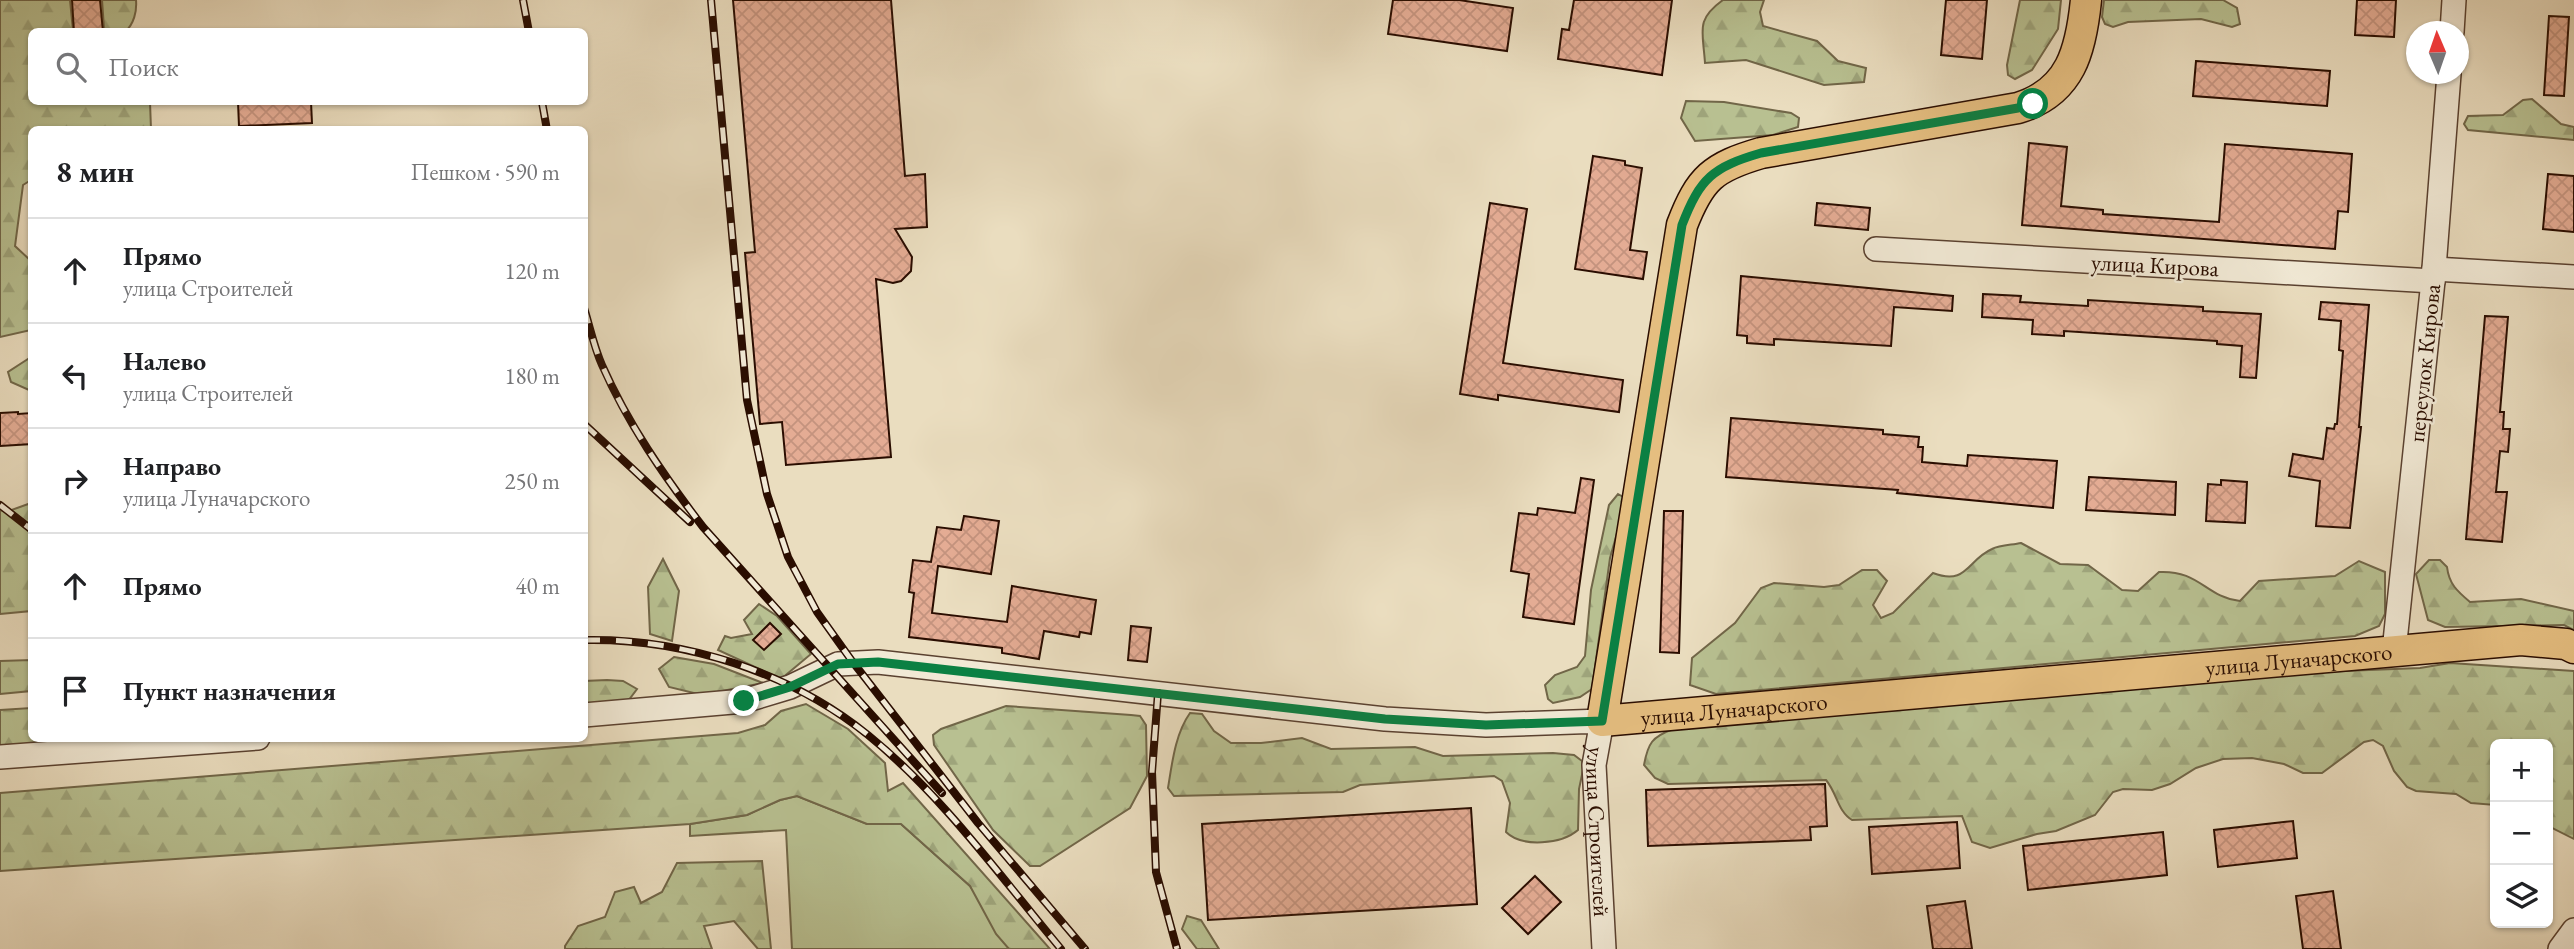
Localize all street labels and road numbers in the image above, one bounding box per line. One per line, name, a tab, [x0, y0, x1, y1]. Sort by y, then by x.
street label: улица Кирова	[2090, 247, 2220, 283]
street label: переулок Кирова	[2401, 282, 2447, 443]
street label: улица Луначарского	[2204, 636, 2393, 683]
street label: улица Луначарского	[1639, 686, 1829, 733]
street label: улица Строителей	[1579, 744, 1617, 918]

